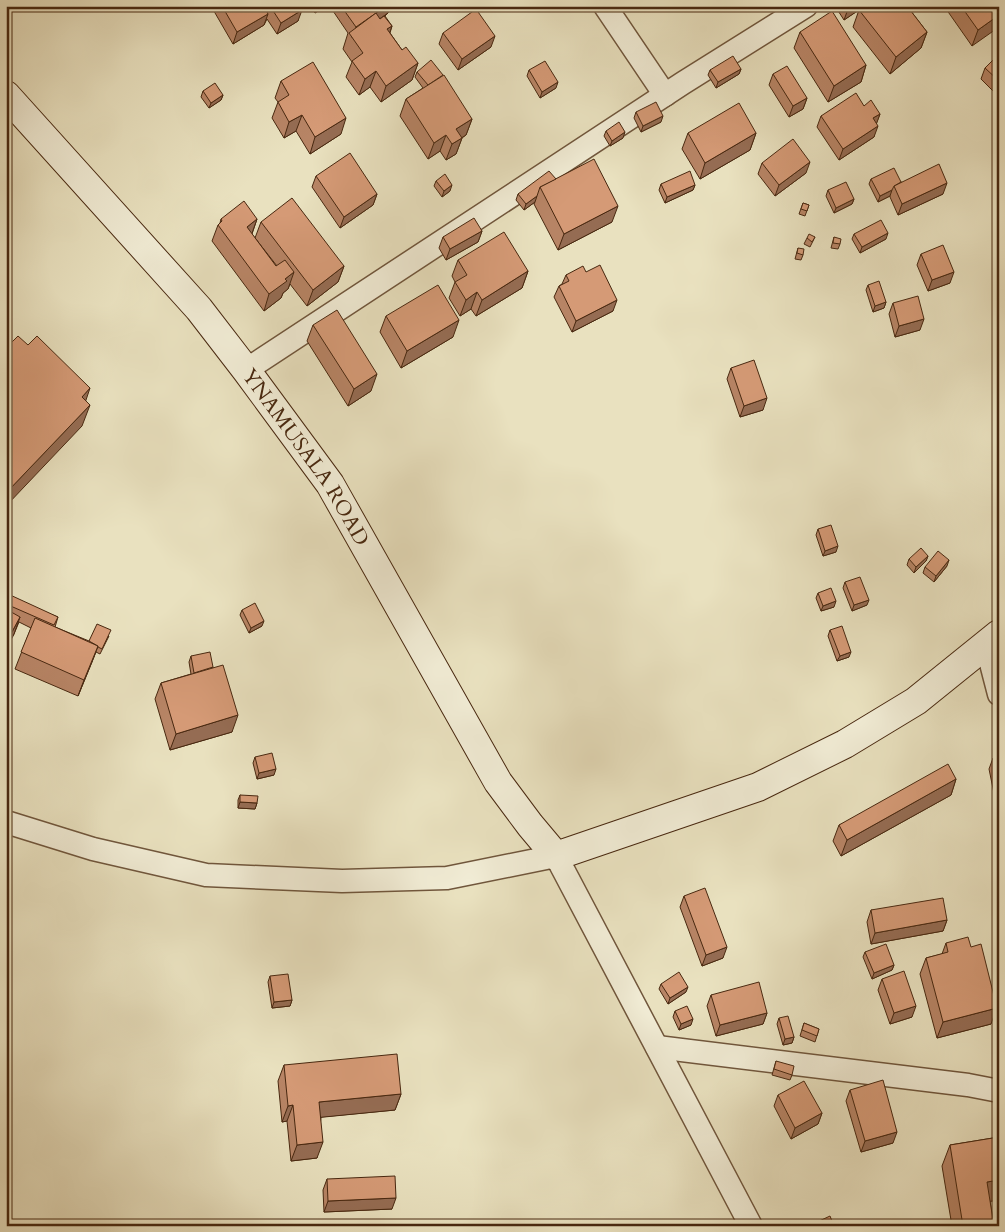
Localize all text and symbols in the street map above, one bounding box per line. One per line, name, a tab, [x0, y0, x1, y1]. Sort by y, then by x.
street label: YNAMUSALA ROAD	[235, 362, 376, 551]

